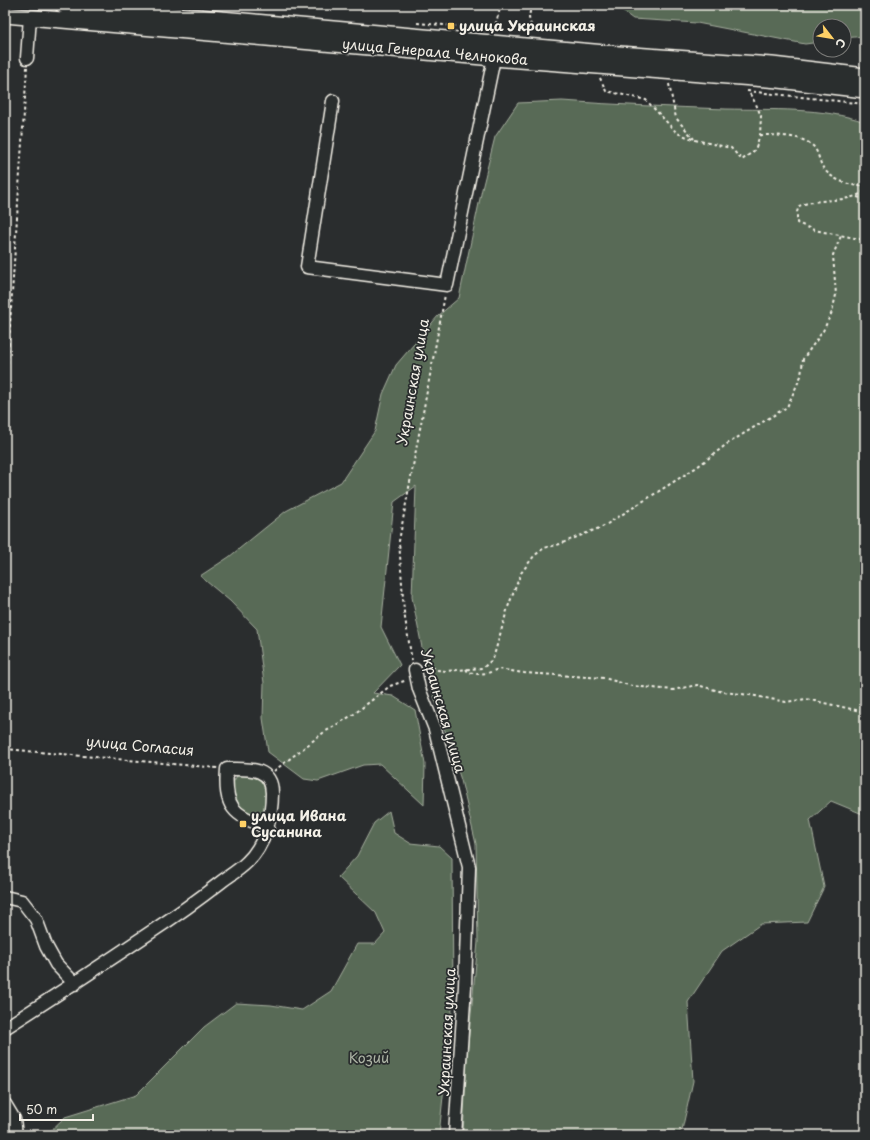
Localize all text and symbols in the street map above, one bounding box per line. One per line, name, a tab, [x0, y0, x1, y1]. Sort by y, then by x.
place label: улица Украинская	[459, 15, 596, 36]
north arrow	[812, 18, 852, 58]
marker: улица Украинская	[446, 21, 456, 31]
street label: улица Генерала Челнокова	[341, 33, 529, 70]
text: С	[832, 35, 850, 51]
street label: Украинская улица	[391, 317, 434, 447]
street label: Украинская улица	[416, 646, 471, 776]
street label: улица Согласия	[85, 730, 195, 761]
place label: улица Ивана Сусанина	[251, 805, 347, 842]
marker: улица Ивана Сусанина	[238, 819, 248, 829]
street label: Украинская улица	[433, 967, 460, 1097]
park label: Козий	[349, 1047, 389, 1068]
scale bar	[20, 1096, 93, 1122]
text: 50 m	[26, 1100, 57, 1118]

